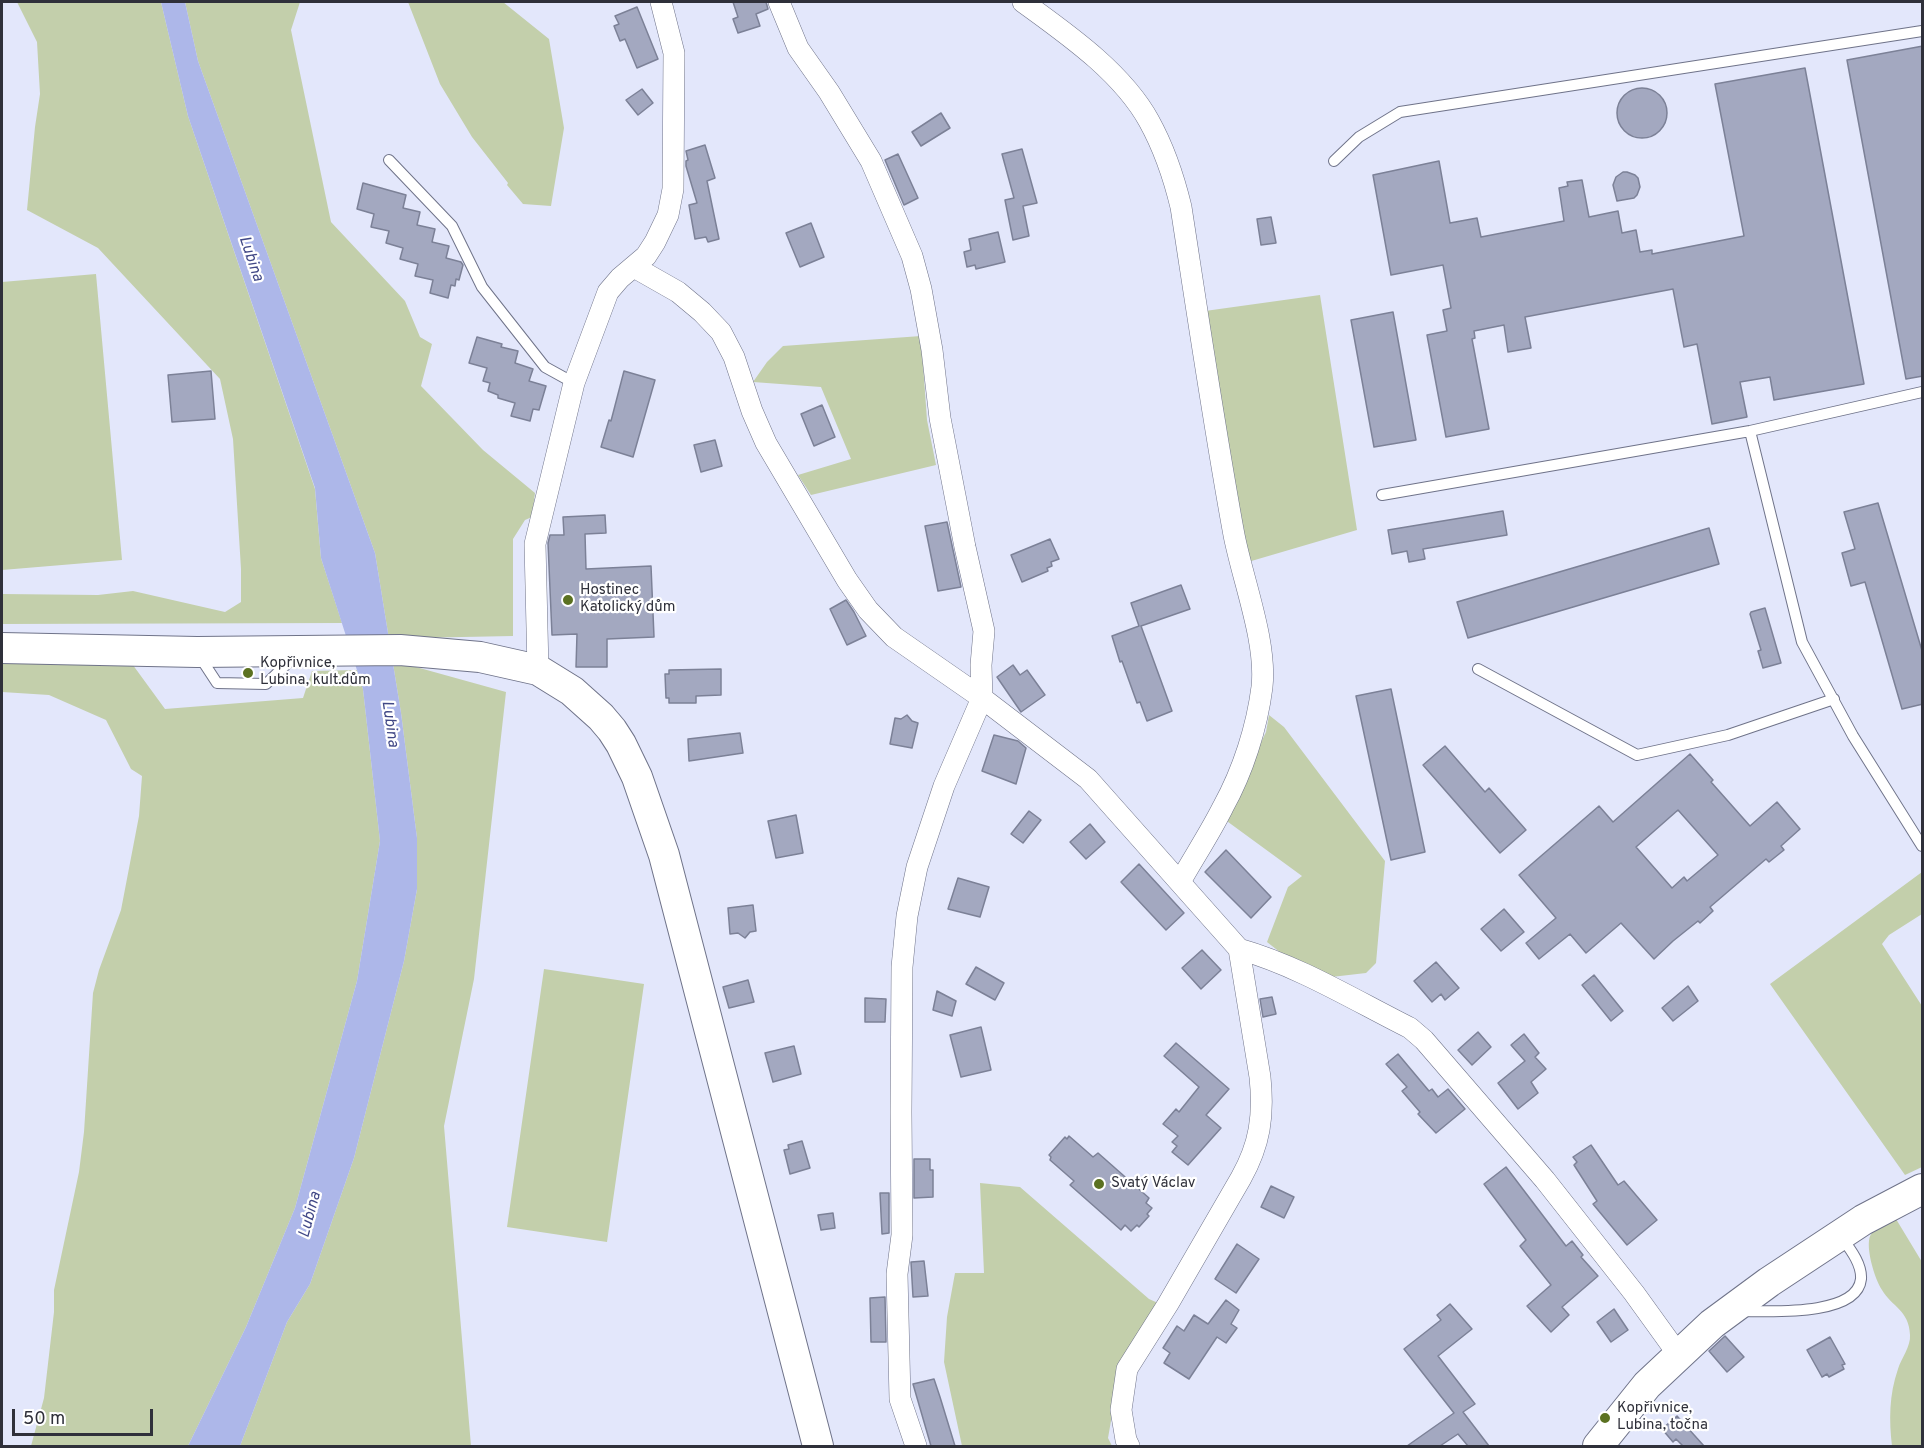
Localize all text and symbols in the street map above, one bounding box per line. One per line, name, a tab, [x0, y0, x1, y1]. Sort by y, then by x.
water label: Lubina	[233, 234, 267, 284]
place label: Hostinec Katolický dům	[580, 582, 675, 617]
marker: Hostinec Katolický dům	[561, 593, 575, 607]
place label: Kopřivnice, Lubina, kult.dům	[260, 655, 371, 690]
marker: Kopřivnice, Lubina, kult.dům	[241, 666, 255, 680]
water label: Lubina	[376, 699, 402, 749]
place label: Svatý Václav	[1111, 1175, 1195, 1193]
marker: Svatý Václav	[1092, 1177, 1106, 1191]
water label: Lubina	[296, 1190, 326, 1240]
scale bar	[15, 1397, 156, 1435]
place label: Kopřivnice, Lubina, točna	[1617, 1400, 1708, 1435]
text: 50 m	[23, 1408, 65, 1431]
marker: Kopřivnice, Lubina, točna	[1598, 1411, 1612, 1425]

